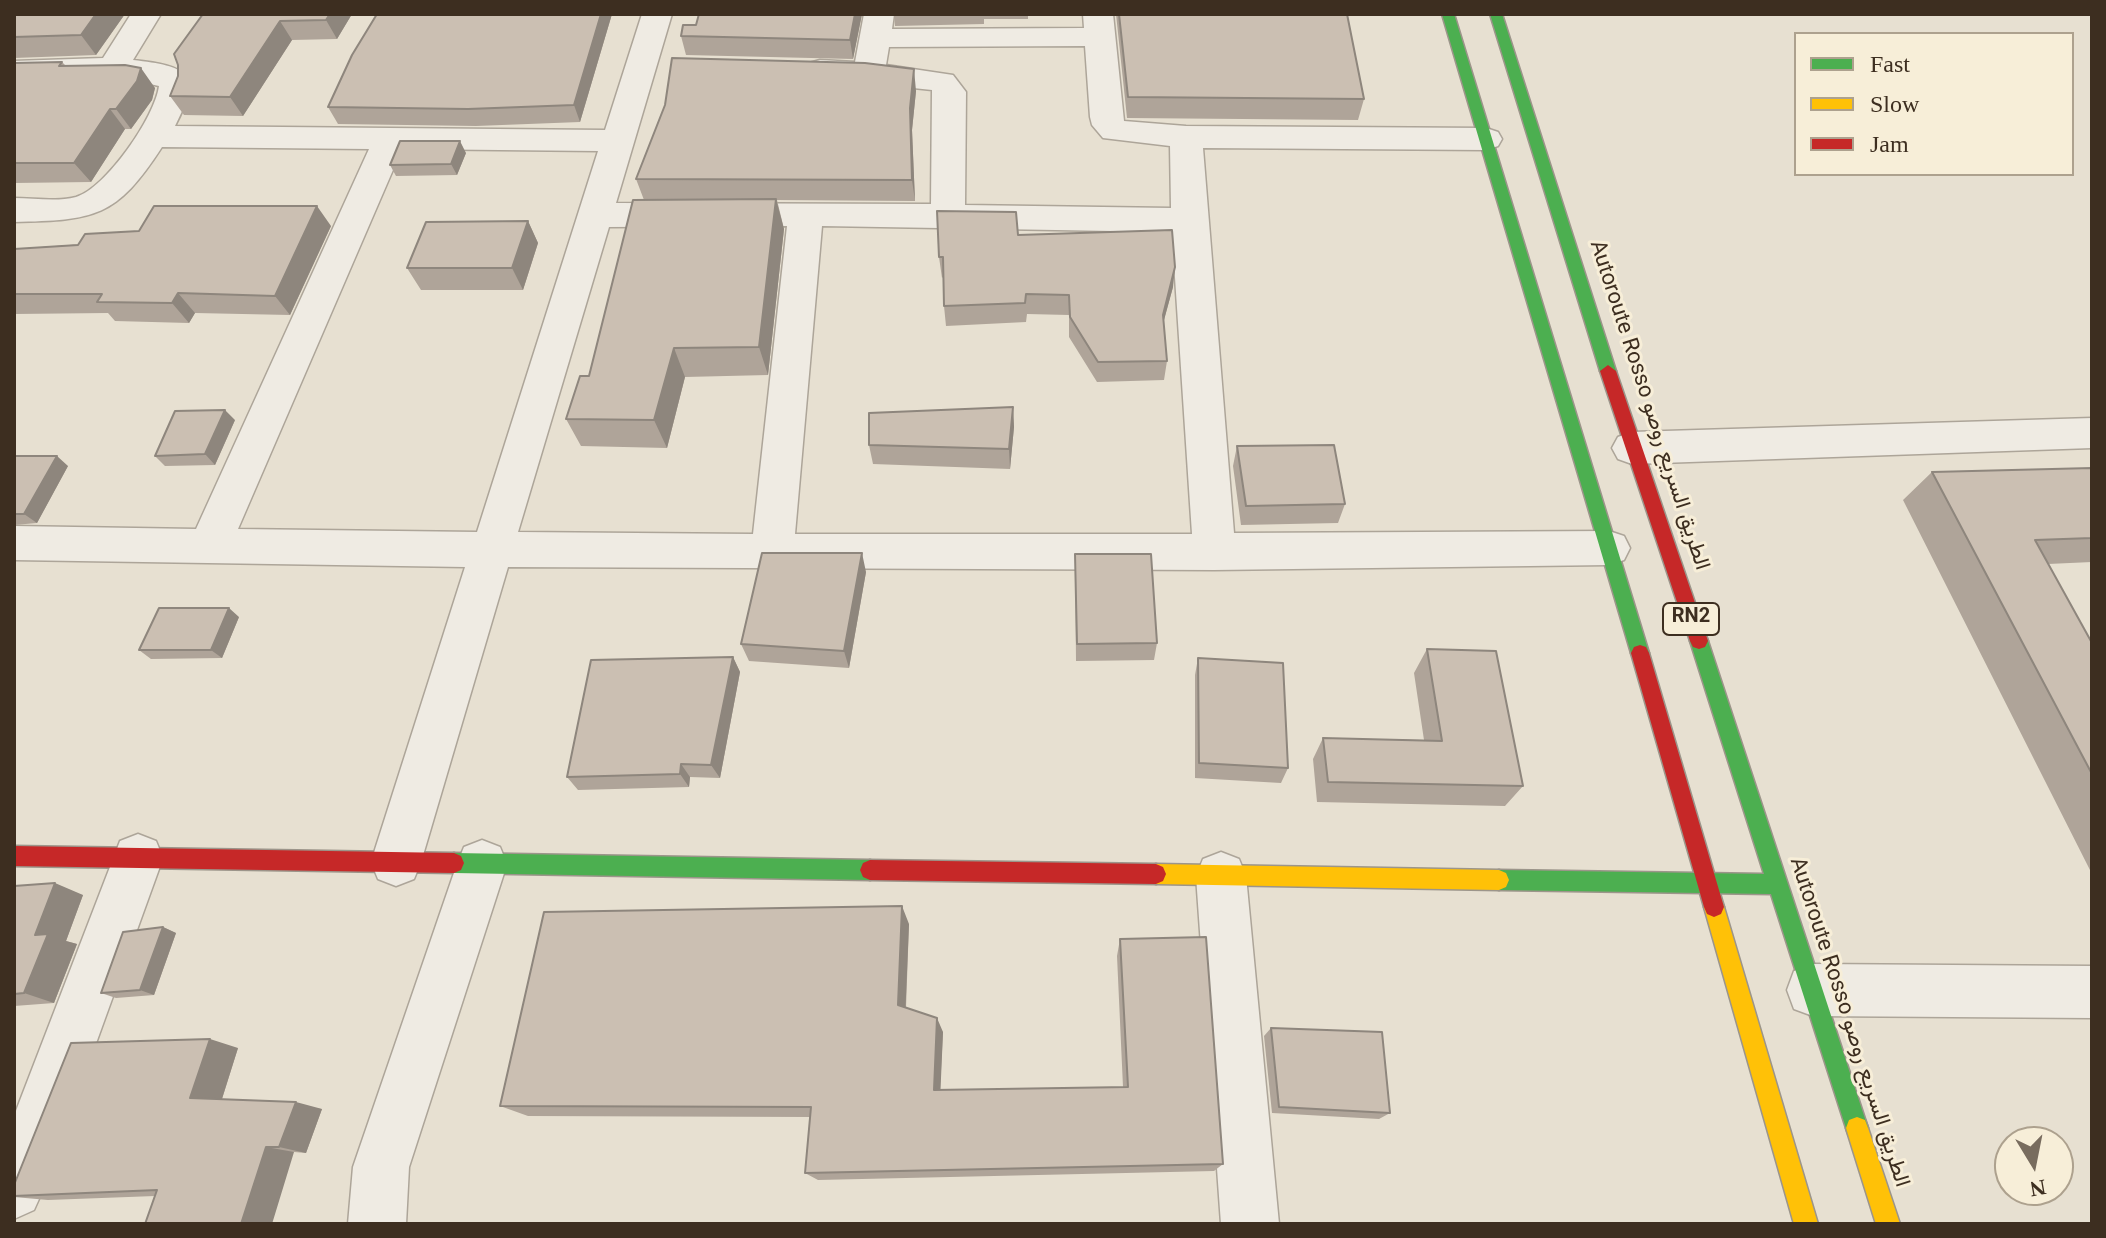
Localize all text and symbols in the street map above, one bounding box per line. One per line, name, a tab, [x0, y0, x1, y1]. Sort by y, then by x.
legend	[1794, 32, 2074, 176]
text: Fast	[1870, 51, 1910, 77]
text: Slow	[1870, 91, 1919, 117]
text: Jam	[1870, 131, 1909, 157]
street label: Autoroute Rosso الطريق السريع روصو	[1581, 238, 1713, 574]
road number: RN2	[1663, 603, 1719, 635]
street label: Autoroute Rosso الطريق السريع روصو	[1781, 855, 1913, 1191]
north arrow	[1994, 1126, 2074, 1206]
text: N	[2028, 1174, 2048, 1202]

